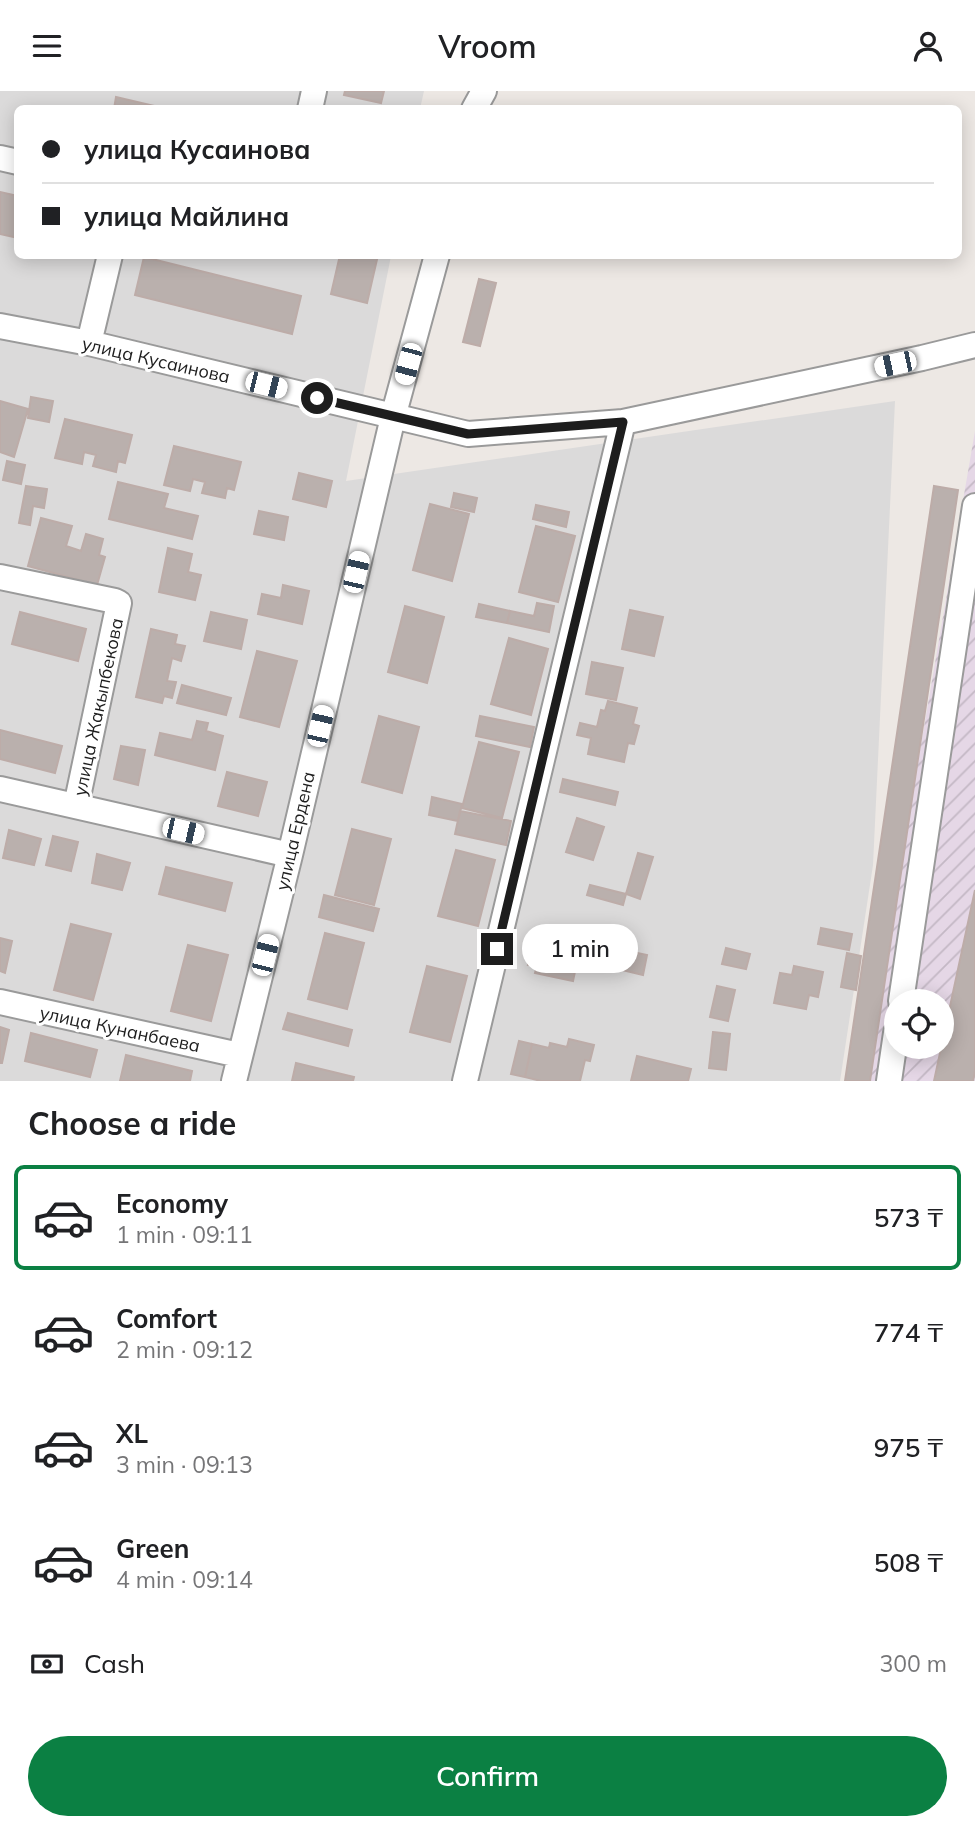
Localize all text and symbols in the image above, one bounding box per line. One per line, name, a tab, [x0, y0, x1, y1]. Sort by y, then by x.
text: Vroom	[438, 26, 537, 66]
icon: menu	[28, 27, 66, 65]
icon: person	[909, 27, 947, 65]
text: улица Кусаинова	[84, 133, 310, 166]
text: улица Майлина	[84, 200, 289, 233]
street label: улица Кусаинова	[80, 332, 232, 388]
car	[393, 341, 424, 387]
car	[873, 349, 918, 379]
car	[244, 370, 289, 400]
route start	[301, 382, 333, 414]
car	[342, 549, 371, 595]
street label: улица Жакыпбекова	[68, 616, 128, 798]
car	[306, 703, 335, 749]
street label: улица Ердена	[270, 769, 320, 893]
car	[161, 816, 206, 846]
callout: 1 min	[522, 925, 637, 973]
car	[250, 932, 281, 978]
route end	[481, 933, 513, 965]
text: 1 min	[550, 934, 610, 963]
map controls	[884, 989, 954, 1059]
button: locate	[884, 989, 954, 1059]
street label: улица Кунанбаева	[38, 1001, 202, 1057]
text: Choose a ride	[28, 1103, 236, 1143]
icon: car	[32, 1186, 95, 1249]
text: Economy	[116, 1187, 228, 1220]
text: 573 ₸	[874, 1201, 943, 1234]
text: 1 min · 09:11	[116, 1220, 253, 1249]
icon: car	[32, 1301, 95, 1364]
text: Comfort	[116, 1302, 217, 1335]
text: 774 ₸	[874, 1316, 943, 1349]
text: 2 min · 09:12	[116, 1335, 253, 1364]
icon: car	[32, 1416, 95, 1479]
text: XL	[116, 1417, 148, 1450]
text: 975 ₸	[874, 1431, 943, 1464]
text: 3 min · 09:13	[116, 1450, 253, 1479]
icon: car	[32, 1531, 95, 1594]
text: Green	[116, 1532, 189, 1565]
text: 508 ₸	[874, 1546, 943, 1579]
text: 4 min · 09:14	[116, 1565, 253, 1594]
icon: cash	[28, 1645, 66, 1683]
text: Cash	[84, 1647, 145, 1680]
text: 300 m	[879, 1649, 947, 1678]
button: Confirm	[28, 1736, 947, 1816]

